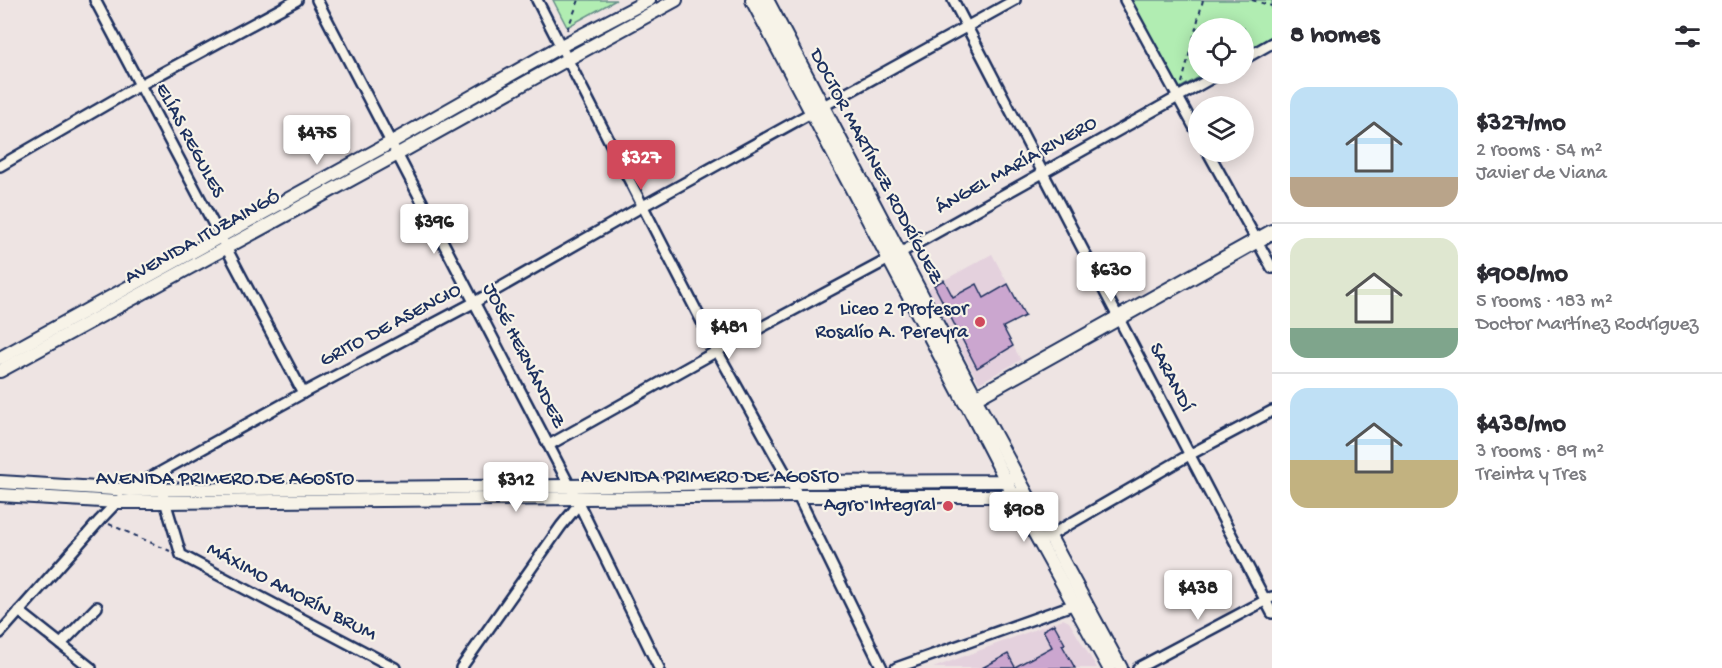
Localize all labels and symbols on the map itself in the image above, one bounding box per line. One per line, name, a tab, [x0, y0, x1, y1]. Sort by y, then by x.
street label: DOCTOR MARTÍNEZ RODRÍGUEZ	[802, 43, 948, 289]
street label: ELÍAS REGULES	[149, 79, 230, 203]
street label: ÁNGEL MARÍA RIVERO	[931, 110, 1102, 220]
pin: $475	[281, 115, 353, 166]
pin: $327	[605, 140, 677, 191]
street label: AVENIDA ITUZAINGÓ	[121, 186, 285, 290]
pin: $396	[398, 204, 470, 255]
pin: $630	[1075, 252, 1147, 303]
street label: GRITO DE ASENCIO	[316, 279, 466, 373]
street label: JOSÉ HERNÁNDEZ	[476, 279, 572, 433]
place label: Liceo 2 Profesor Rosalío A. Pereyra	[815, 299, 970, 345]
pin: $481	[693, 309, 765, 360]
marker: Liceo 2 Profesor Rosalío A. Pereyra	[973, 315, 987, 329]
street label: SARANDÍ	[1143, 339, 1198, 416]
pin: $312	[480, 462, 552, 513]
street label: AVENIDA PRIMERO DE AGOSTO	[581, 467, 839, 490]
street label: AVENIDA PRIMERO DE AGOSTO	[96, 469, 354, 492]
pin: $908	[988, 492, 1060, 543]
place label: Agro Integral	[824, 495, 936, 518]
marker: Agro Integral	[941, 499, 955, 513]
street label: MÁXIMO AMORÍN BRUM	[202, 537, 381, 647]
pin: $438	[1162, 570, 1234, 621]

